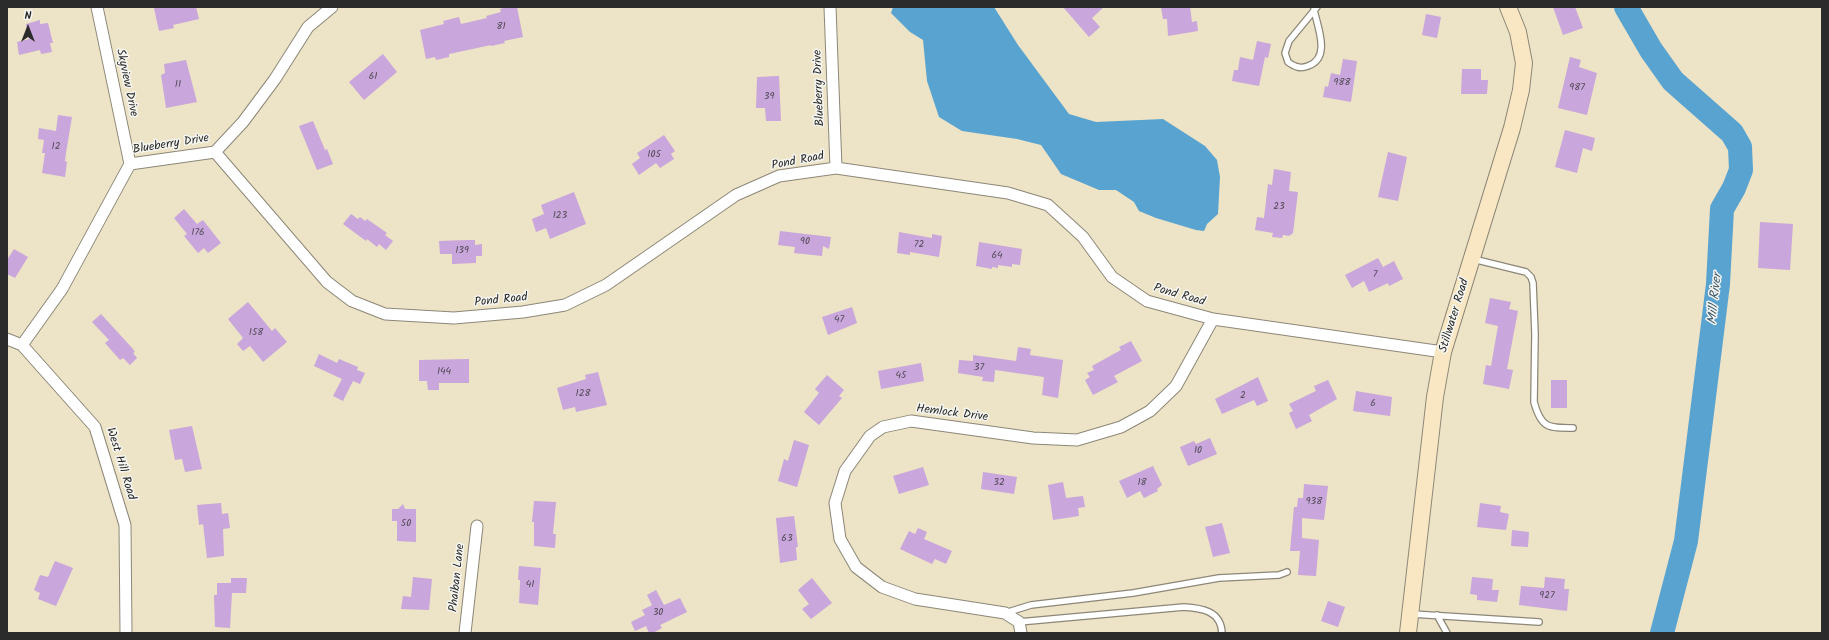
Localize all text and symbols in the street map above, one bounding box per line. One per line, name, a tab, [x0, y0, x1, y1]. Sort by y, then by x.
text: N	[25, 7, 31, 25]
north arrow	[8, 8, 48, 48]
house number: 81	[496, 21, 506, 33]
street label: Skyview Drive	[112, 48, 140, 118]
street label: Blueberry Drive	[811, 49, 829, 127]
house number: 61	[369, 71, 377, 83]
house number: 988	[1334, 77, 1350, 89]
house number: 11	[175, 79, 181, 91]
house number: 987	[1569, 82, 1585, 94]
house number: 39	[764, 91, 774, 103]
street label: Blueberry Drive	[132, 132, 210, 158]
house number: 12	[52, 141, 60, 153]
house number: 105	[647, 149, 661, 161]
street label: Pond Road	[771, 150, 825, 174]
house number: 23	[1273, 201, 1285, 213]
house number: 123	[553, 210, 567, 222]
house number: 176	[191, 227, 205, 239]
house number: 90	[800, 236, 810, 248]
house number: 72	[914, 239, 924, 251]
house number: 139	[455, 245, 469, 257]
house number: 64	[991, 250, 1003, 262]
house number: 7	[1373, 269, 1377, 281]
water label: Mill River	[1706, 273, 1726, 325]
street label: Stillwater Road	[1437, 277, 1473, 355]
street label: Pond Road	[1151, 282, 1207, 310]
street label: Pond Road	[474, 291, 528, 311]
house number: 47	[834, 314, 844, 326]
house number: 158	[249, 327, 263, 339]
house number: 37	[974, 362, 984, 374]
house number: 144	[437, 366, 451, 378]
house number: 45	[896, 370, 906, 382]
house number: 128	[576, 388, 590, 400]
house number: 2	[1240, 390, 1246, 402]
house number: 6	[1370, 398, 1376, 410]
street label: Hemlock Drive	[915, 402, 989, 426]
street label: West Hill Road	[102, 426, 138, 502]
house number: 10	[1194, 445, 1202, 457]
house number: 32	[993, 477, 1005, 489]
house number: 18	[1137, 477, 1147, 489]
house number: 938	[1306, 496, 1322, 508]
house number: 50	[401, 518, 411, 530]
house number: 63	[781, 533, 793, 545]
street label: Phaiban Lane	[447, 543, 469, 613]
house number: 41	[526, 579, 534, 591]
house number: 927	[1539, 590, 1555, 602]
house number: 30	[653, 607, 663, 619]

